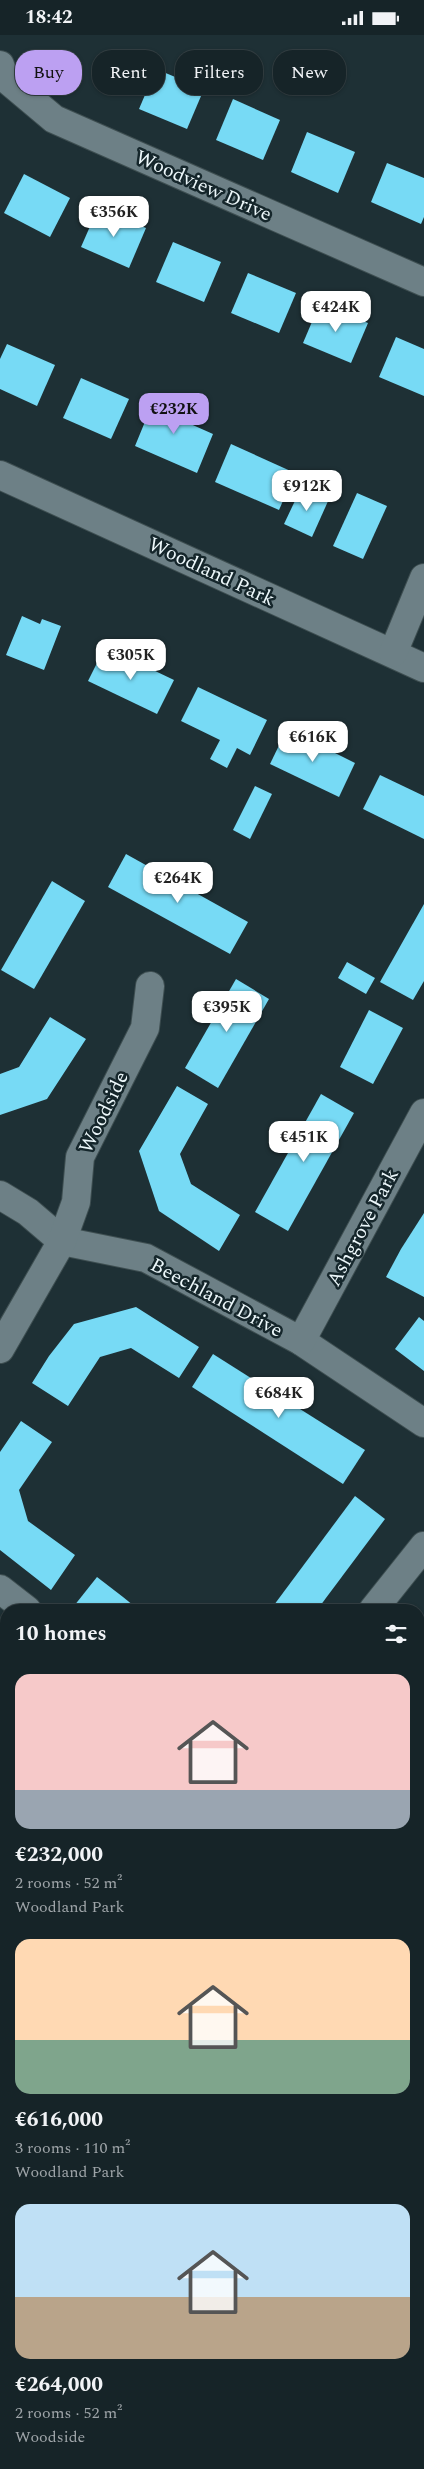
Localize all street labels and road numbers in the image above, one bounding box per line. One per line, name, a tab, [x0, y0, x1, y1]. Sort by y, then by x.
street label: Woodview Drive	[130, 142, 277, 229]
street label: Woodland Park	[143, 529, 280, 614]
street label: Woodside	[71, 1066, 137, 1159]
street label: Ashgrove Park	[319, 1163, 407, 1292]
street label: Beechland Drive	[145, 1250, 288, 1345]

